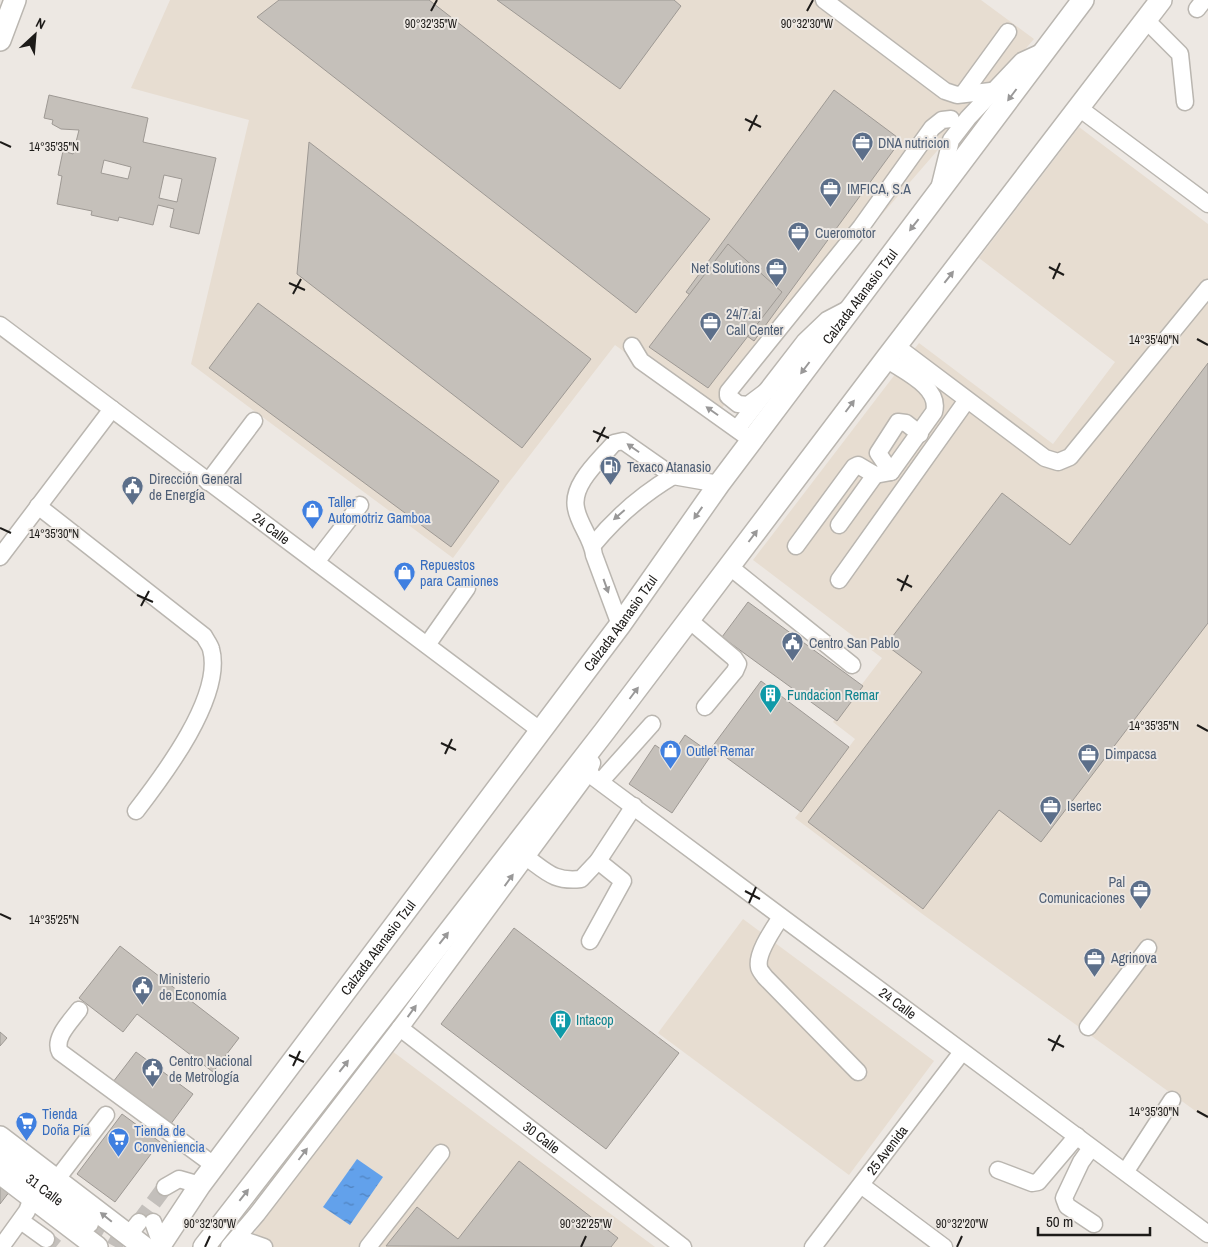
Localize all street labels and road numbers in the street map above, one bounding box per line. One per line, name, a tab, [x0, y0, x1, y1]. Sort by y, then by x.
street label: Calzada Atanasio Tzul	[818, 246, 901, 348]
street label: 24 Calle	[249, 509, 293, 548]
street label: Calzada Atanasio Tzul	[580, 572, 661, 675]
street label: Calzada Atanasio Tzul	[337, 897, 419, 999]
street label: 24 Calle	[875, 984, 920, 1023]
street label: 30 Calle	[519, 1118, 564, 1158]
street label: 25 Avenida	[863, 1121, 912, 1178]
street label: 31 Calle	[22, 1170, 67, 1210]

